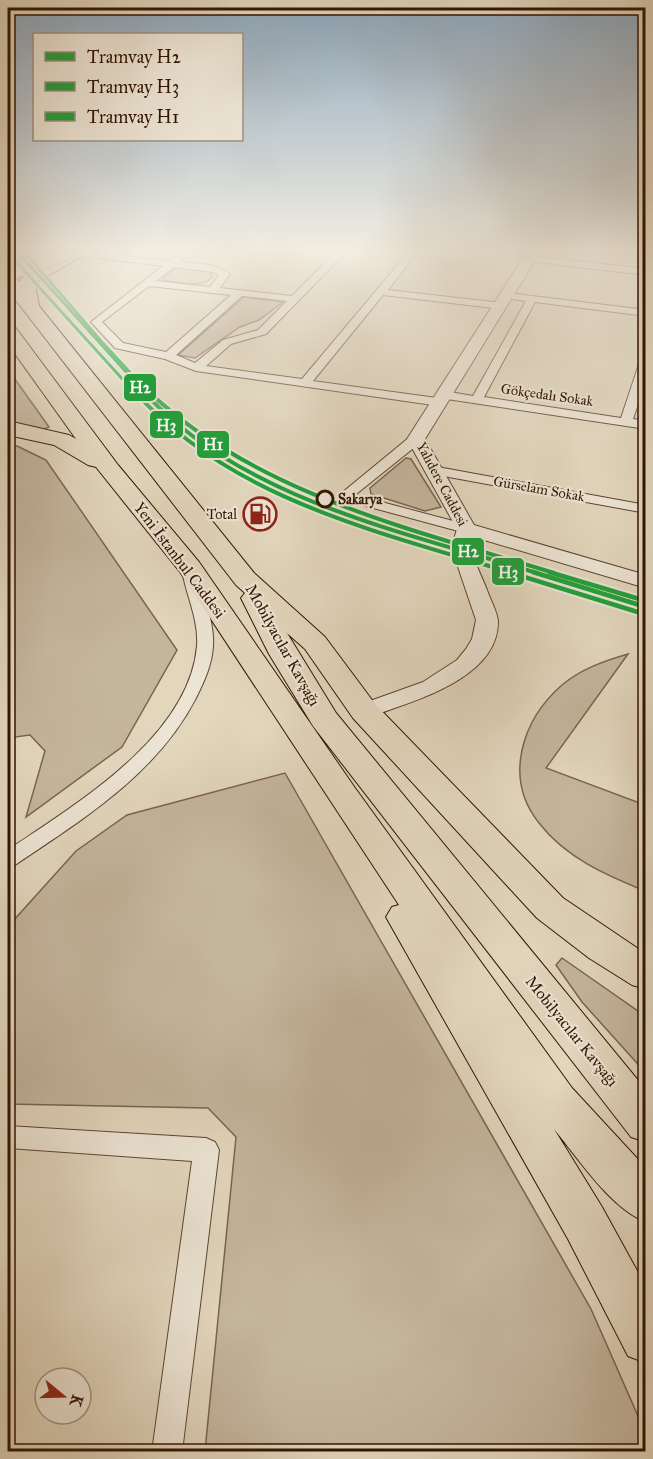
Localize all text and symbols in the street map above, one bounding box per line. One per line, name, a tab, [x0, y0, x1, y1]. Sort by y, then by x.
legend	[33, 33, 243, 141]
text: Tramvay H2	[87, 46, 181, 68]
text: Tramvay H3	[87, 76, 179, 98]
text: Tramvay H1	[87, 106, 179, 128]
line badge: H2	[123, 373, 157, 402]
text: H2	[129, 378, 152, 397]
street label: Gökçedalı Sokak	[500, 380, 595, 410]
line badge: H3	[149, 410, 184, 439]
text: H3	[156, 416, 176, 436]
line badge: H1	[196, 430, 230, 459]
text: H1	[203, 435, 224, 454]
street label: Yalıdere Caddesi	[413, 439, 471, 529]
street label: Gürselam Sokak	[492, 473, 586, 505]
marker: Sakarya	[316, 490, 334, 508]
place label: Sakarya	[338, 491, 383, 509]
fuel station icon: Total	[242, 496, 278, 532]
street label: Yeni İstanbul Caddesi	[130, 498, 231, 622]
place label: Total	[207, 506, 237, 523]
line badge: H2	[451, 537, 485, 566]
text: H2	[457, 542, 480, 561]
line badge: H3	[491, 557, 525, 586]
text: H3	[498, 563, 518, 583]
street label: Mobilyacılar Kavşağı	[241, 581, 325, 710]
street label: Mobilyacılar Kavşağı	[521, 972, 623, 1091]
north arrow	[33, 1366, 93, 1426]
text: K	[66, 1392, 88, 1410]

